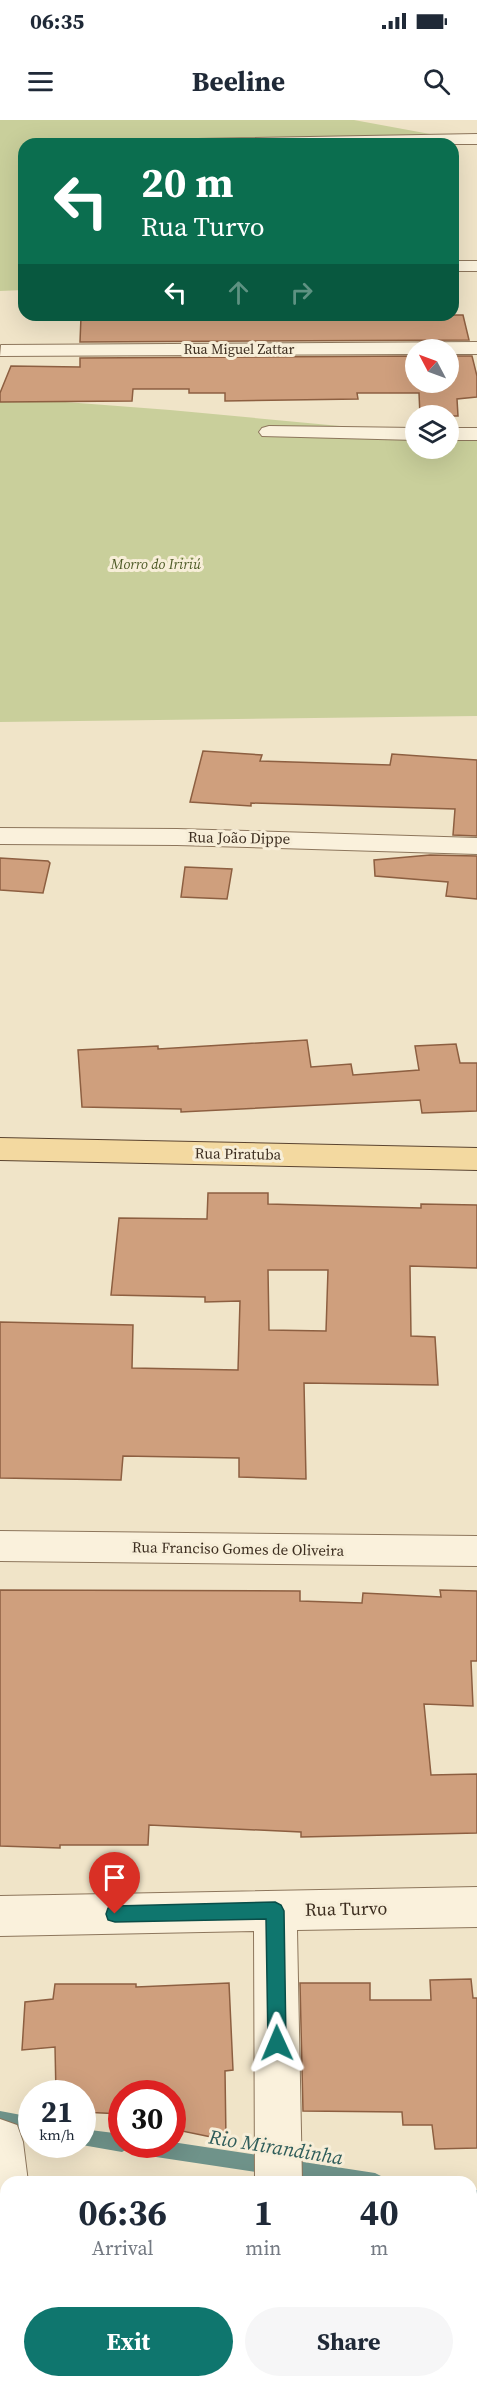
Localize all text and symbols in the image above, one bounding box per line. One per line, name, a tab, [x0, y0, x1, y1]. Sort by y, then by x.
text: 06:35	[30, 6, 84, 36]
text: Beeline	[192, 63, 285, 100]
icon: menu	[24, 65, 57, 98]
icon: search	[420, 65, 453, 98]
text: 20 m	[141, 153, 234, 211]
icon: left	[42, 162, 120, 240]
text: Rua Turvo	[141, 208, 265, 245]
icon: left	[159, 276, 192, 309]
icon: ahead	[222, 276, 255, 309]
icon: right	[285, 276, 318, 309]
street label: Rua Miguel Zattar	[183, 339, 295, 359]
north arrow	[405, 339, 459, 393]
map controls	[405, 339, 459, 459]
button: layers	[405, 405, 459, 459]
park label: Morro do Iririú	[110, 554, 201, 574]
street label: Rua João Dippe	[188, 826, 291, 849]
street label: Rua Piratuba	[195, 1142, 282, 1165]
street label: Rua Franciso Gomes de Oliveira	[132, 1536, 345, 1561]
pin	[89, 1852, 140, 1914]
icon: arrive	[98, 1861, 131, 1894]
street label: Rua Turvo	[305, 1895, 388, 1922]
position arrow	[245, 2011, 309, 2075]
speed limit sign: 30	[108, 2080, 186, 2158]
text: 21	[41, 2091, 73, 2132]
water label: Rio Mirandinha	[206, 2122, 346, 2172]
text: km/h	[39, 2124, 75, 2145]
text: 06:36	[78, 2188, 167, 2237]
text: 1	[254, 2188, 273, 2237]
text: 40	[360, 2188, 399, 2237]
text: Arrival	[92, 2234, 154, 2262]
text: min	[245, 2234, 281, 2262]
text: m	[370, 2234, 388, 2262]
button: Exit	[24, 2307, 233, 2376]
button: Share	[245, 2307, 453, 2376]

